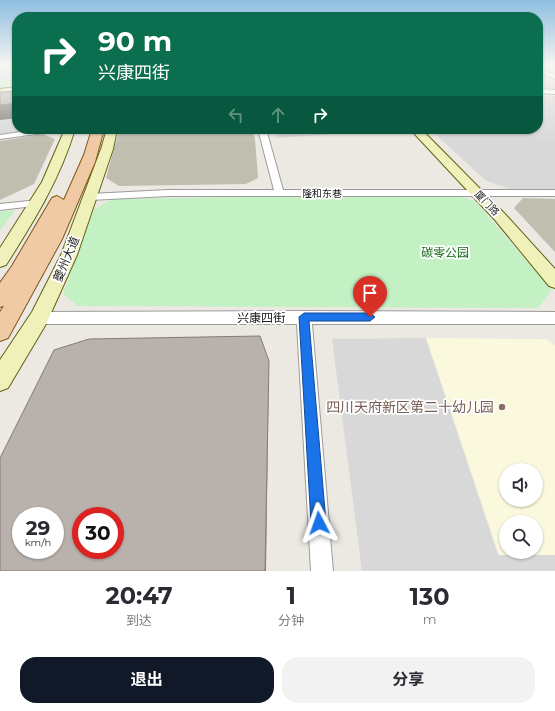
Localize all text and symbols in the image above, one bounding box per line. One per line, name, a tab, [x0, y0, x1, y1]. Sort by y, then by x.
text: 90 m	[98, 24, 172, 58]
icon: right	[32, 28, 84, 80]
text: 兴康四街	[98, 62, 170, 84]
icon: left	[225, 104, 247, 126]
icon: ahead	[267, 104, 289, 126]
icon: right	[309, 104, 331, 126]
street label: 隆和东巷	[302, 187, 342, 200]
street label: 厦门路	[472, 188, 502, 218]
street label: 夔州大道	[50, 234, 82, 284]
park label: 碳零公园	[421, 245, 469, 260]
pin	[353, 276, 387, 317]
icon: arrive	[359, 282, 381, 304]
street label: 兴康四街	[237, 310, 285, 325]
place label: 四川天府新区第二十幼儿园	[326, 398, 494, 416]
marker: 四川天府新区第二十幼儿园	[497, 402, 507, 412]
map controls	[499, 463, 543, 559]
button: sound	[499, 463, 543, 507]
position arrow	[298, 502, 340, 544]
speed limit sign: 30	[72, 507, 124, 559]
button: search	[499, 515, 543, 559]
text: 29	[26, 516, 50, 540]
text: km/h	[25, 536, 51, 549]
text: 20:47	[105, 581, 173, 610]
text: 1	[286, 581, 296, 610]
text: 130	[410, 582, 450, 611]
text: m	[423, 611, 436, 627]
text: 到达	[126, 612, 152, 628]
text: 分钟	[278, 612, 304, 628]
button: 退出	[20, 657, 274, 703]
button: 分享	[282, 657, 535, 703]

